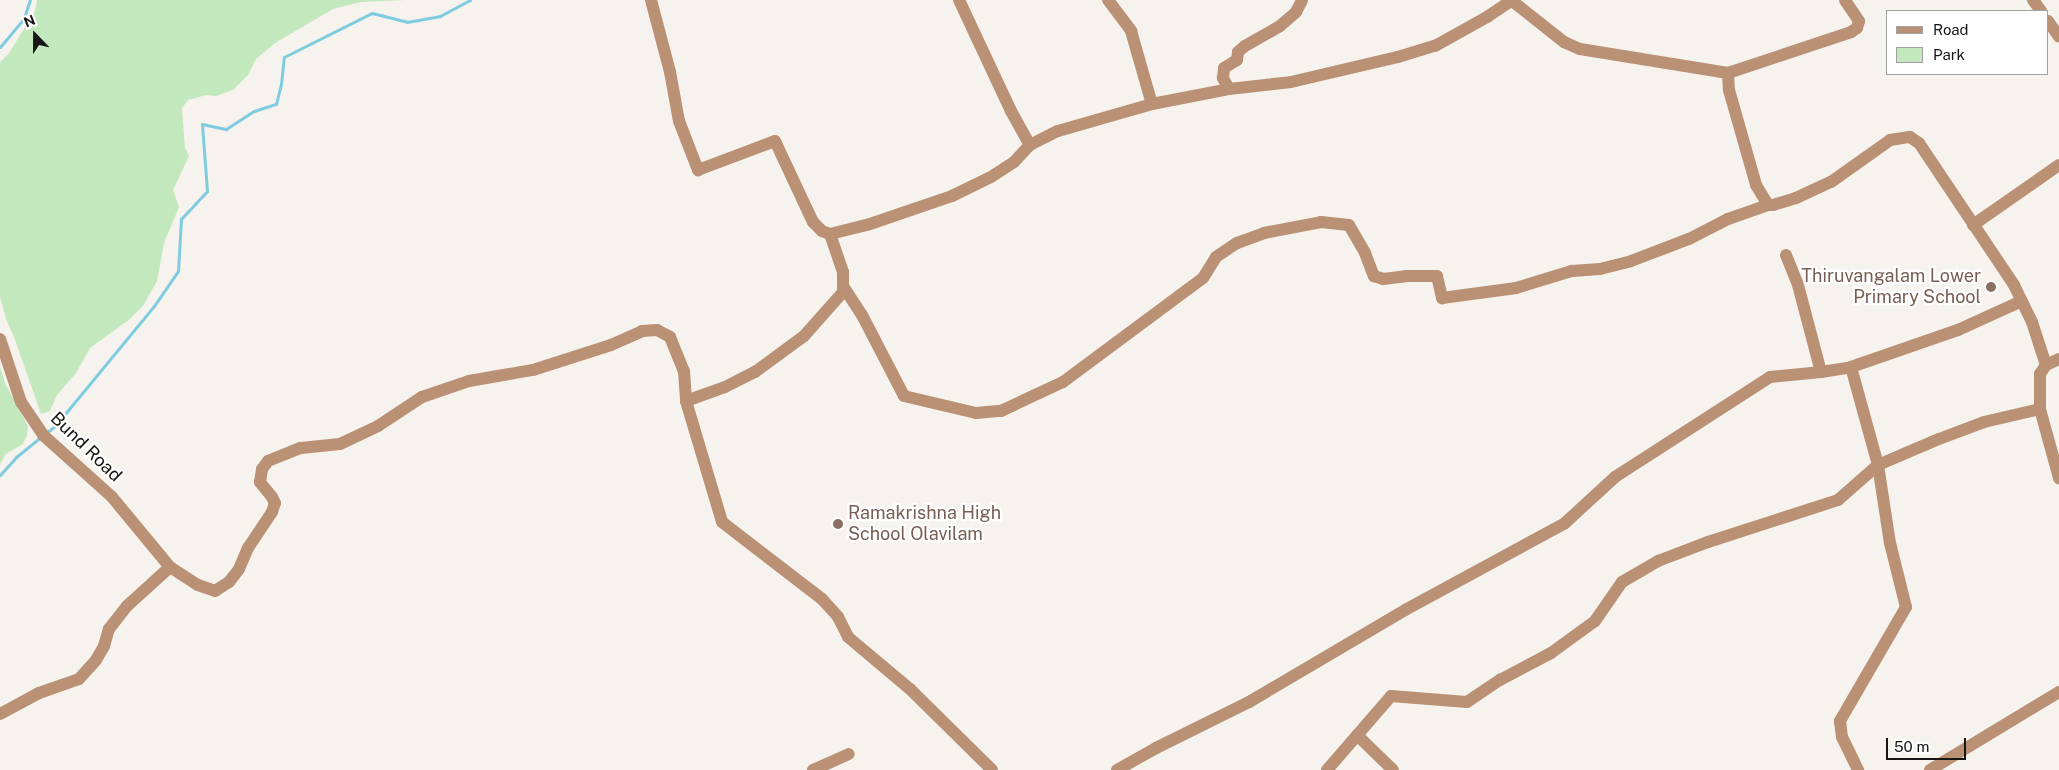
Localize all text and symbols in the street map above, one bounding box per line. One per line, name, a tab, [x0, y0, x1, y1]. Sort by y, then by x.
north arrow	[10, 10, 60, 60]
legend	[1886, 10, 2049, 75]
text: N	[21, 12, 37, 31]
text: Road	[1933, 21, 1969, 38]
text: Park	[1933, 46, 1965, 63]
place label: Thiruvangalam Lower Primary School	[1801, 266, 1981, 308]
marker: Thiruvangalam Lower Primary School	[1985, 281, 1997, 293]
street label: Bund Road	[46, 408, 126, 486]
place label: Ramakrishna High School Olavilam	[848, 503, 1001, 546]
marker: Ramakrishna High School Olavilam	[832, 518, 844, 530]
scale bar	[1889, 728, 1969, 760]
text: 50 m	[1894, 738, 1929, 755]

